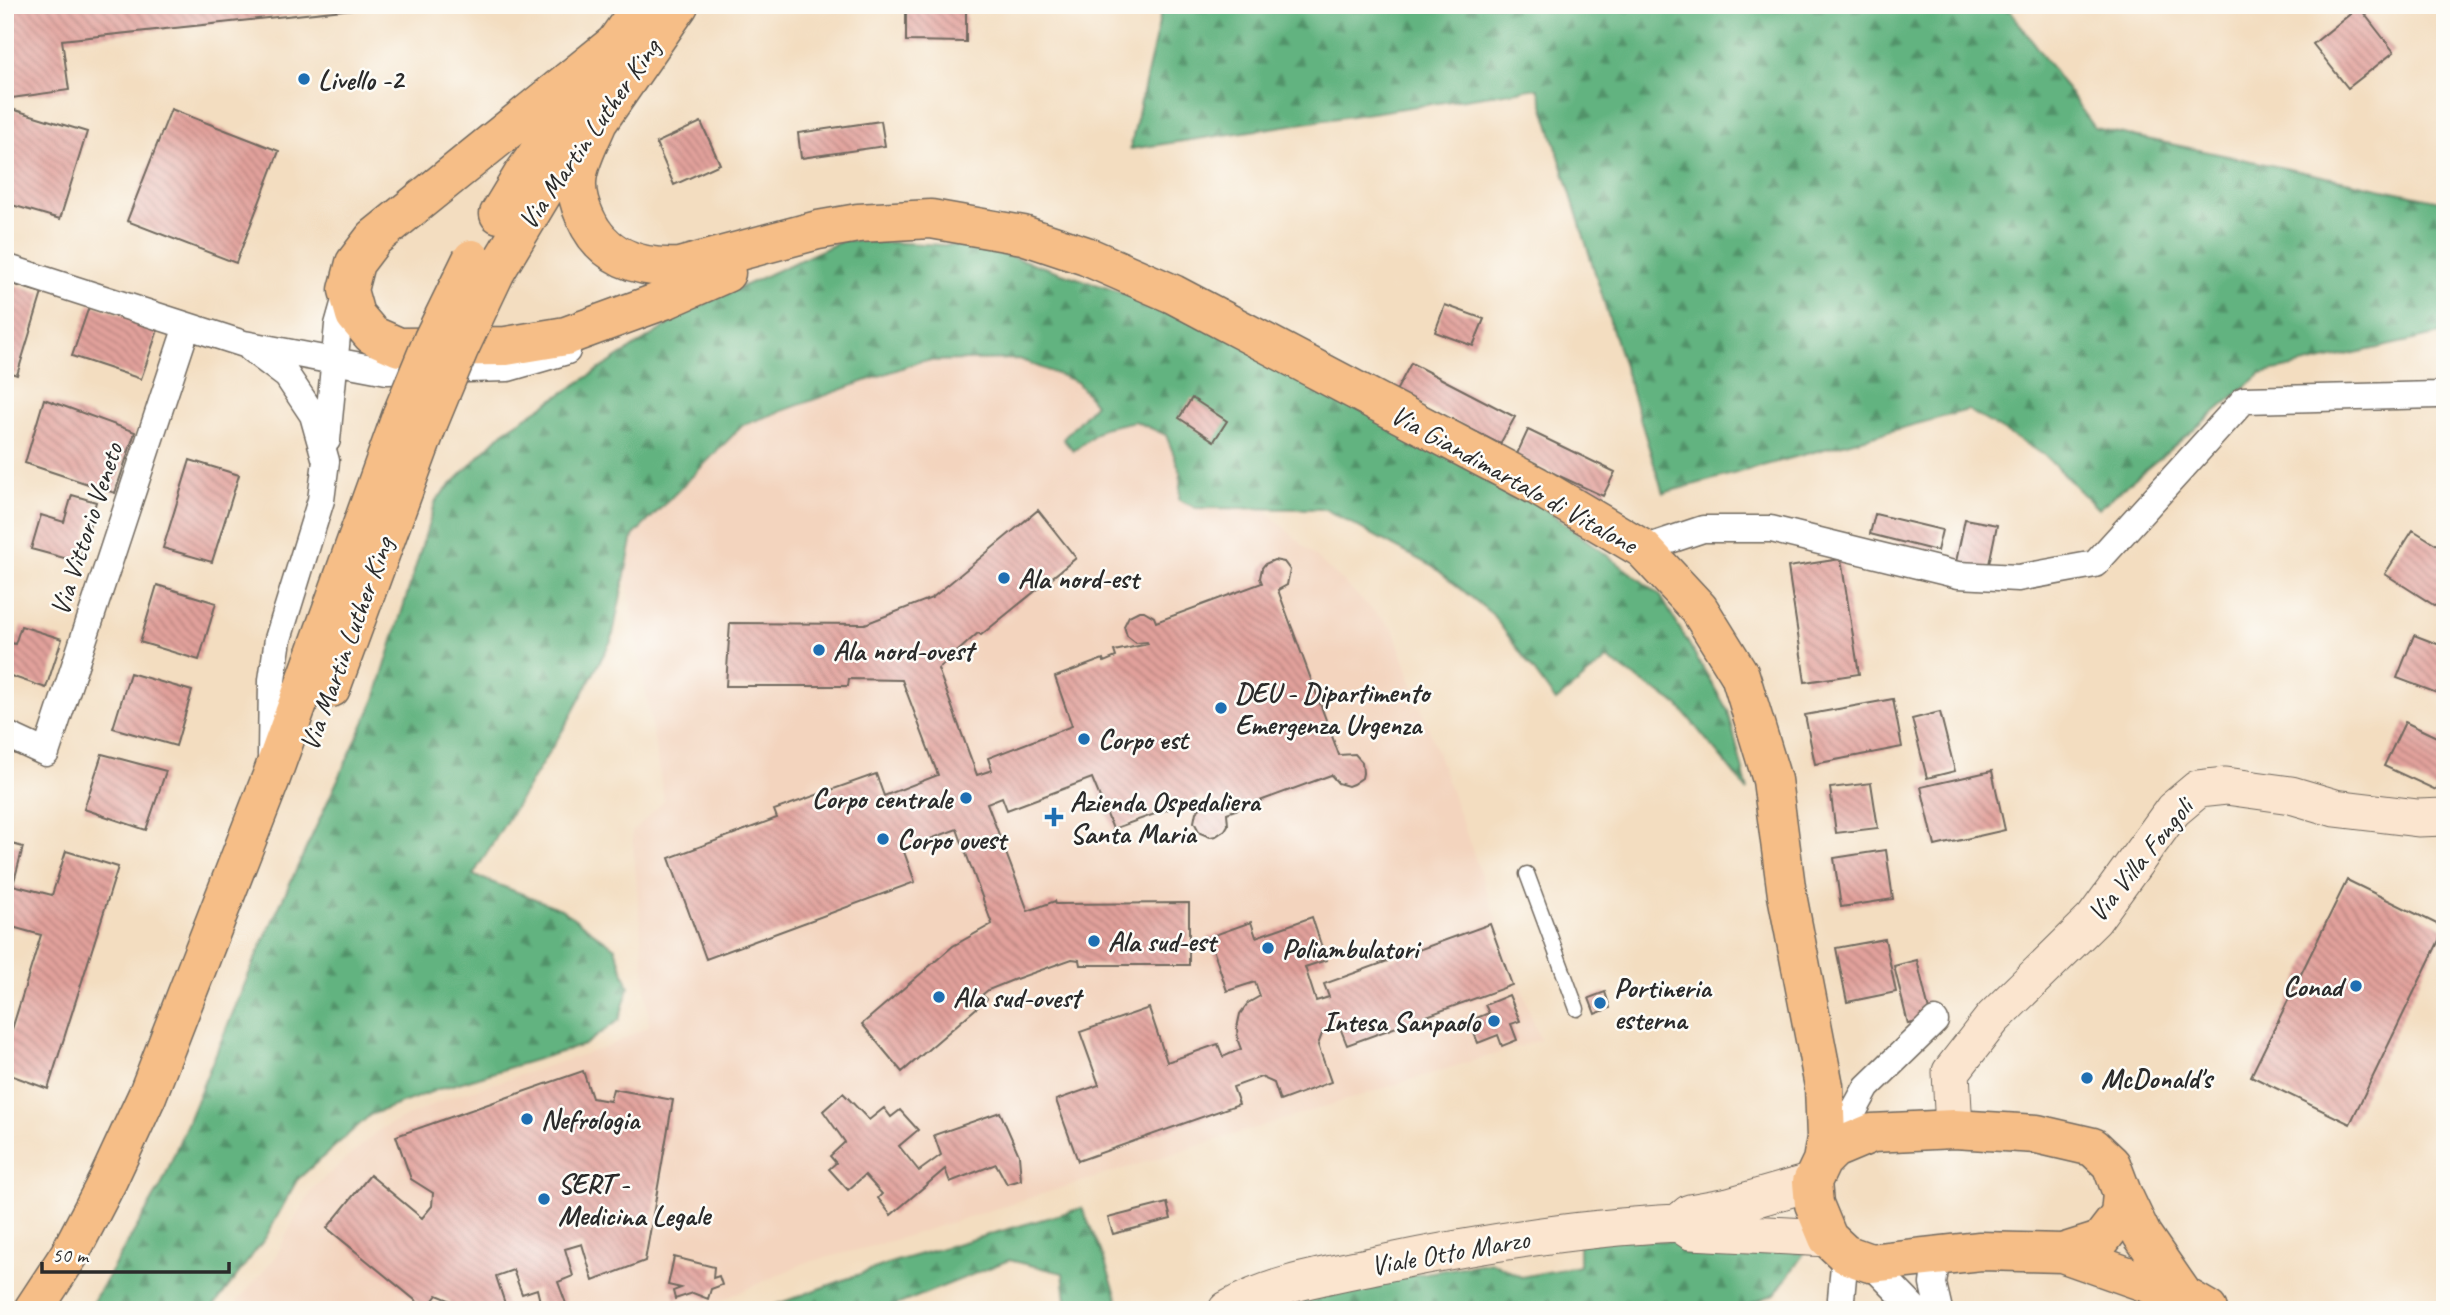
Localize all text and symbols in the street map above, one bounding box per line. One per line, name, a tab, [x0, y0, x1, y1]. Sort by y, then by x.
street label: Via Martin Luther King	[510, 30, 669, 236]
place label: Livello -2	[318, 62, 406, 97]
marker: Livello -2	[296, 71, 312, 87]
street label: Via Giandimartalo di Vitalone	[1385, 397, 1645, 562]
street label: Via Vittorio Veneto	[42, 436, 131, 620]
street label: Via Martin Luther King	[291, 530, 402, 756]
place label: Ala nord-est	[1018, 561, 1142, 596]
marker: Ala nord-est	[996, 570, 1012, 586]
place label: Ala nord-ovest	[833, 633, 978, 668]
marker: Ala nord-ovest	[811, 642, 827, 658]
place label: DEU - Dipartimento Emergenza Urgenza	[1235, 675, 1432, 742]
marker: DEU - Dipartimento Emergenza Urgenza	[1213, 700, 1229, 716]
place label: Corpo est	[1098, 722, 1190, 757]
marker: Corpo est	[1076, 731, 1092, 747]
place label: Corpo centrale	[812, 781, 955, 816]
place label: Azienda Ospedaliera Santa Maria	[1070, 784, 1262, 851]
street label: Via Villa Fongoli	[2079, 788, 2203, 929]
marker: Corpo centrale	[958, 790, 974, 806]
marker: Azienda Ospedaliera Santa Maria	[1044, 807, 1064, 827]
place label: Corpo ovest	[897, 822, 1010, 857]
marker: Corpo ovest	[875, 831, 891, 847]
place label: Ala sud-est	[1108, 924, 1219, 959]
place label: Poliambulatori	[1282, 931, 1422, 966]
marker: Ala sud-est	[1086, 933, 1102, 949]
marker: Poliambulatori	[1260, 940, 1276, 956]
place label: Conad	[2283, 969, 2347, 1004]
place label: Portineria esterna	[1614, 970, 1713, 1037]
marker: Conad	[2348, 978, 2364, 994]
place label: Ala sud-ovest	[953, 980, 1085, 1015]
marker: Ala sud-ovest	[931, 989, 947, 1005]
marker: Portineria esterna	[1592, 995, 1608, 1011]
place label: Intesa Sanpaolo	[1323, 1004, 1482, 1039]
marker: Intesa Sanpaolo	[1486, 1013, 1502, 1029]
place label: McDonald's	[2101, 1061, 2215, 1096]
marker: McDonald's	[2079, 1070, 2095, 1086]
place label: Nefrologia	[541, 1102, 642, 1137]
marker: Nefrologia	[519, 1111, 535, 1127]
place label: SERT - Medicina Legale	[558, 1166, 712, 1233]
marker: SERT - Medicina Legale	[536, 1191, 552, 1207]
street label: Viale Otto Marzo	[1368, 1221, 1534, 1283]
scale bar	[42, 1231, 229, 1275]
text: 50 m	[52, 1242, 90, 1268]

